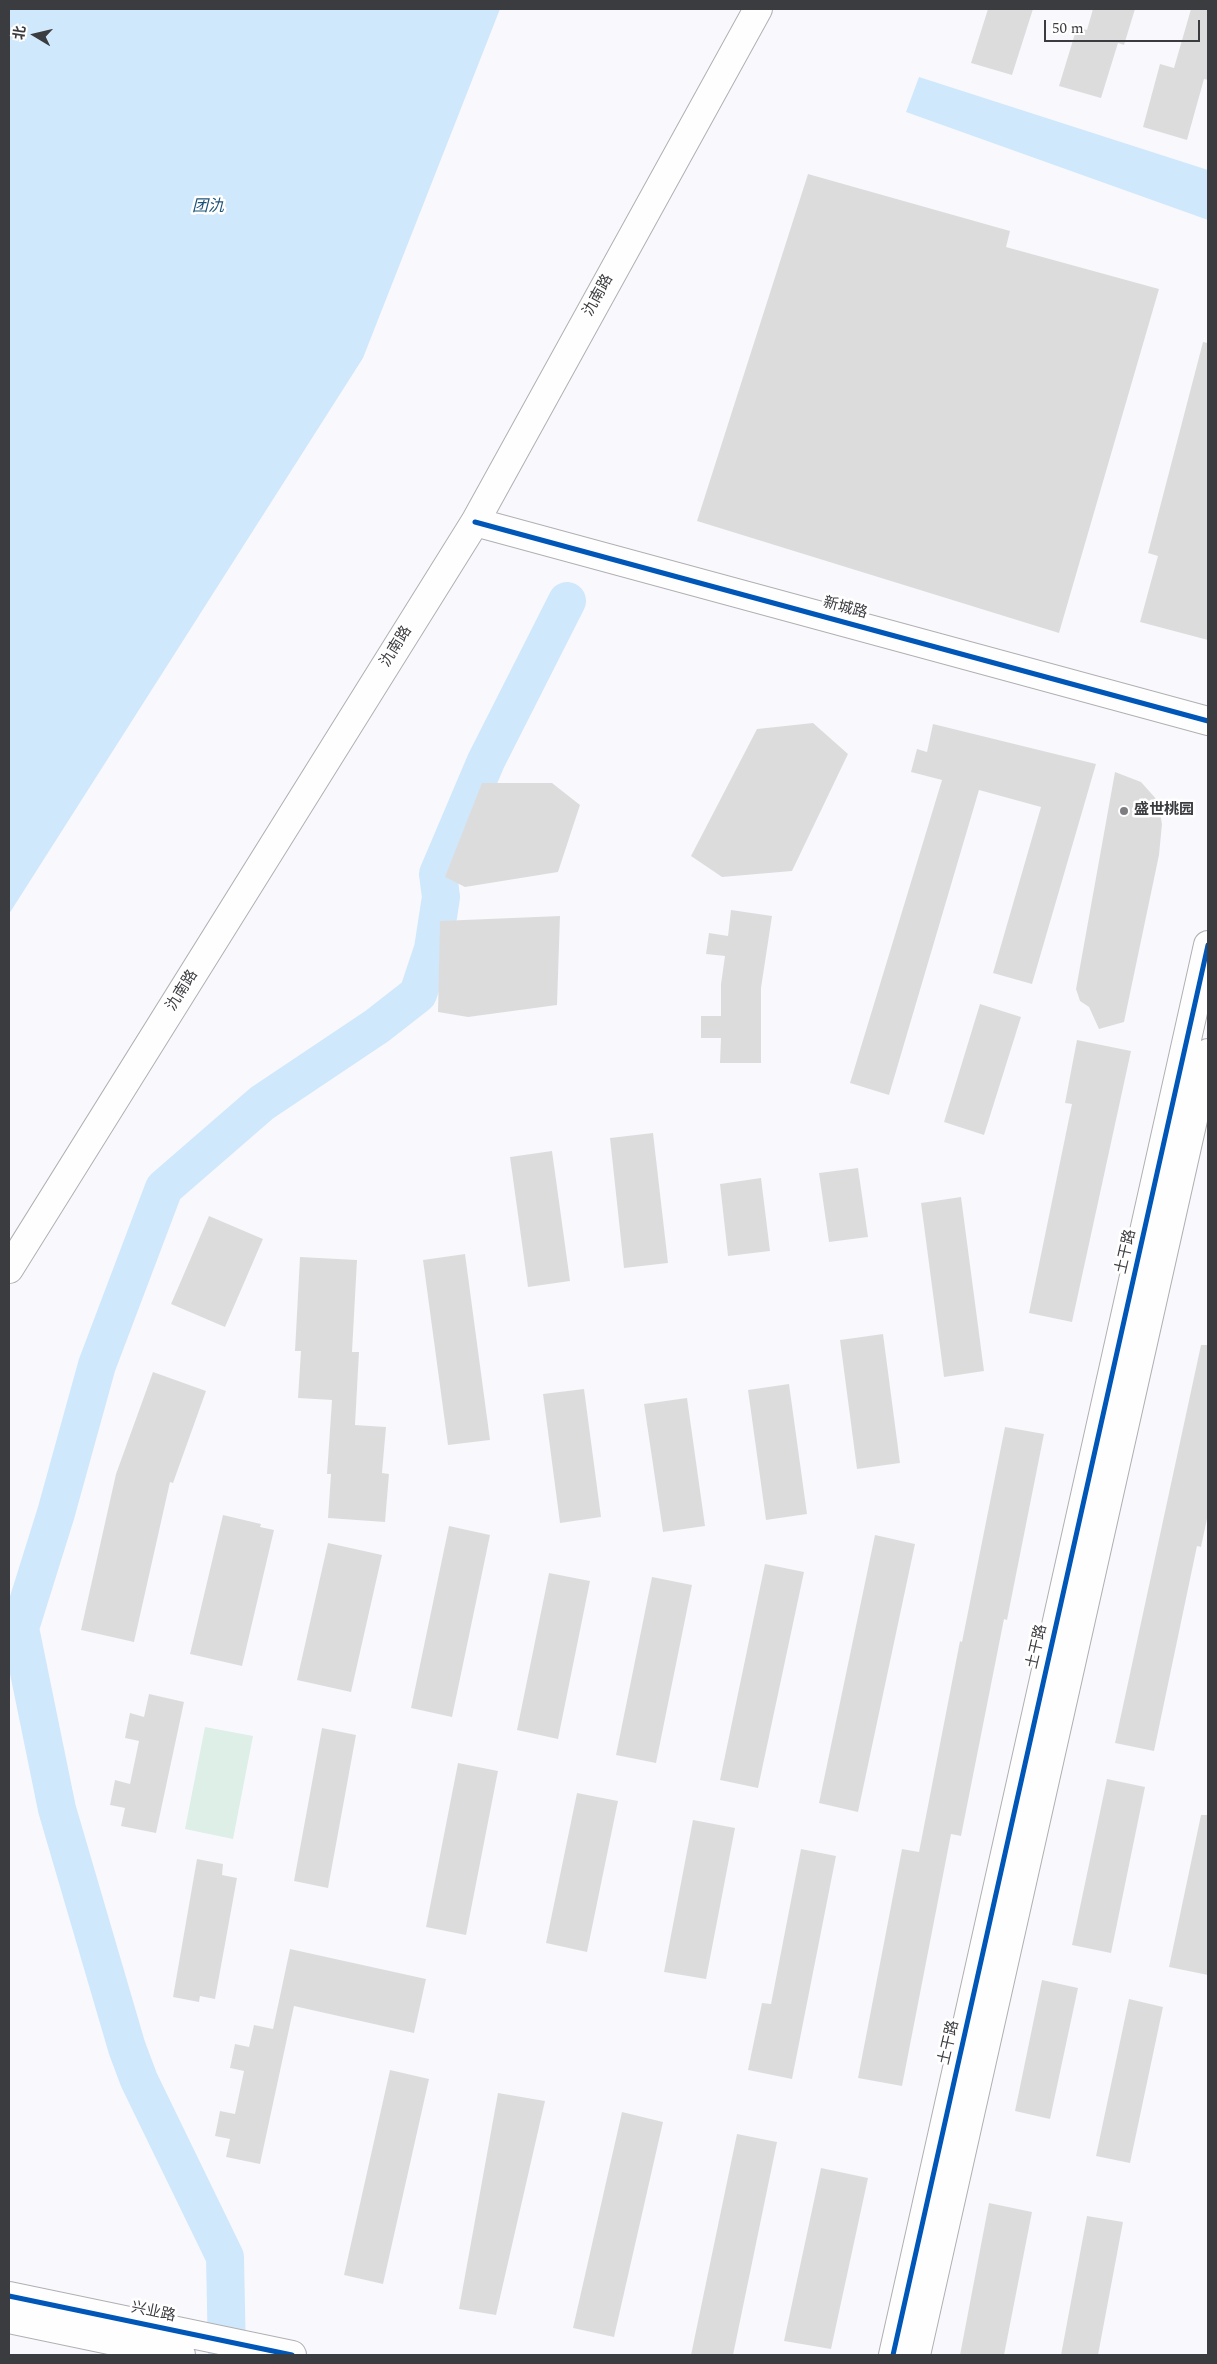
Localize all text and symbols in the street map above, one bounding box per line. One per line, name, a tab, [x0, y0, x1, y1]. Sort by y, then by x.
north arrow	[10, 10, 60, 60]
scale bar	[1047, 10, 1203, 42]
text: 50 m	[1052, 17, 1084, 40]
text: 北	[8, 24, 31, 41]
water label: 团氿	[192, 198, 224, 218]
street label: 氿南路	[580, 272, 618, 320]
street label: 新城路	[821, 594, 869, 624]
street label: 氿南路	[377, 623, 417, 671]
place label: 盛世桃园	[1134, 802, 1194, 820]
marker: 盛世桃园	[1118, 805, 1130, 817]
street label: 氿南路	[163, 967, 203, 1015]
street label: 土干路	[1113, 1228, 1141, 1276]
street label: 土干路	[1024, 1623, 1052, 1671]
street label: 土干路	[936, 2019, 964, 2067]
street label: 兴业路	[129, 2300, 177, 2326]

